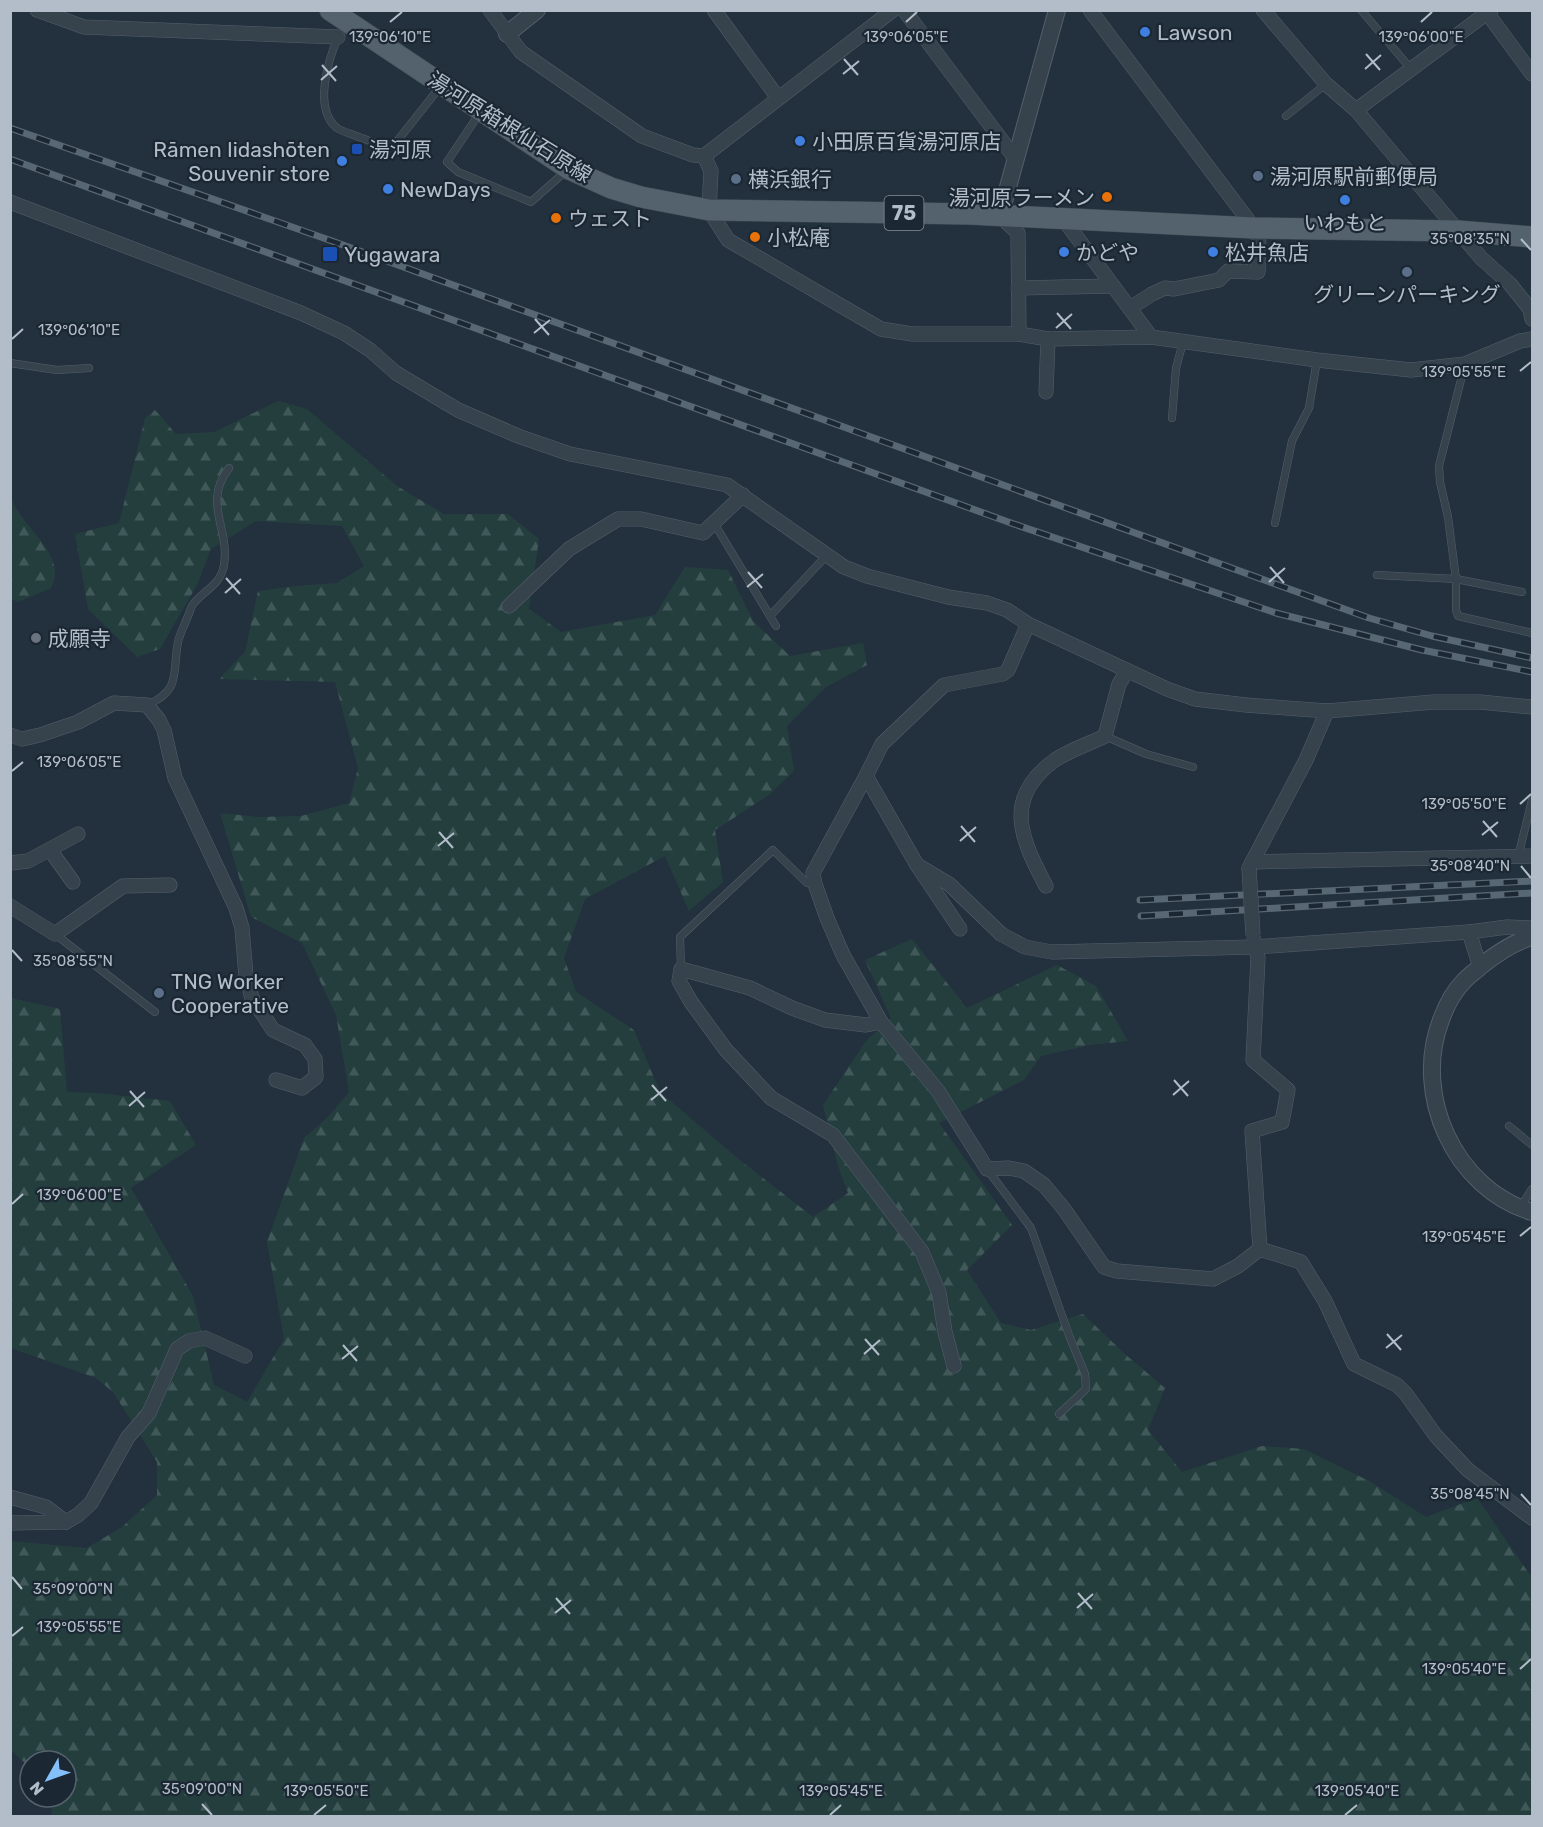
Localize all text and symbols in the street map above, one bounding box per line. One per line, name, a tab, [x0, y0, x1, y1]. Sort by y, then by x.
place label: Lawson	[1157, 20, 1232, 45]
marker: Lawson	[1138, 25, 1152, 39]
text: 139°06'10"E	[349, 28, 431, 46]
text: 139°06'05"E	[864, 28, 948, 46]
text: 139°06'00"E	[1378, 28, 1464, 46]
street label: 湯河原箱根仙石原線	[423, 66, 597, 188]
place label: 小田原百貨湯河原店	[812, 129, 1001, 154]
marker: 小田原百貨湯河原店	[793, 134, 807, 148]
place label: Rāmen Iidashōten Souvenir store	[153, 137, 330, 186]
place label: 湯河原	[369, 137, 432, 162]
marker: 湯河原	[350, 142, 364, 156]
marker: Rāmen Iidashōten Souvenir store	[335, 154, 349, 168]
place label: 湯河原駅前郵便局	[1270, 164, 1438, 189]
place label: 横浜銀行	[748, 167, 832, 192]
marker: 湯河原駅前郵便局	[1251, 169, 1265, 183]
marker: 横浜銀行	[729, 172, 743, 186]
place label: NewDays	[400, 177, 491, 202]
marker: NewDays	[381, 182, 395, 196]
place label: 湯河原ラーメン	[949, 185, 1095, 210]
marker: 湯河原ラーメン	[1100, 190, 1114, 204]
marker: いわもと	[1338, 193, 1352, 207]
road number: 75	[884, 196, 924, 230]
place label: ウェスト	[568, 206, 652, 231]
place label: いわもと	[1303, 210, 1387, 235]
marker: ウェスト	[549, 211, 563, 225]
place label: 小松庵	[767, 225, 830, 250]
marker: 小松庵	[748, 230, 762, 244]
text: 35°08'35"N	[1430, 230, 1510, 248]
place label: かどや	[1076, 240, 1139, 265]
place label: 松井魚店	[1225, 240, 1309, 265]
place label: Yugawara	[344, 242, 440, 267]
marker: Yugawara	[321, 245, 339, 263]
marker: かどや	[1057, 245, 1071, 259]
marker: 松井魚店	[1206, 245, 1220, 259]
marker: グリーンパーキング	[1400, 265, 1414, 279]
place label: グリーンパーキング	[1313, 282, 1501, 307]
text: 139°06'10"E	[38, 321, 120, 339]
text: 139°05'55"E	[1422, 363, 1506, 381]
place label: 成願寺	[48, 626, 111, 651]
marker: 成願寺	[29, 631, 43, 645]
text: 139°06'05"E	[37, 753, 121, 771]
text: 139°05'50"E	[1422, 795, 1507, 813]
text: 35°08'40"N	[1430, 857, 1510, 875]
text: 35°08'55"N	[33, 952, 113, 970]
place label: TNG Worker Cooperative	[171, 969, 289, 1018]
marker: TNG Worker Cooperative	[152, 986, 166, 1000]
text: 139°06'00"E	[36, 1186, 122, 1204]
text: 139°05'45"E	[1422, 1228, 1506, 1246]
text: 35°08'45"N	[1430, 1485, 1510, 1503]
text: 35°09'00"N	[33, 1580, 113, 1598]
text: 139°05'55"E	[37, 1618, 121, 1636]
text: 139°05'40"E	[1422, 1660, 1506, 1678]
north arrow	[18, 1749, 78, 1809]
text: N	[26, 1778, 48, 1799]
text: 35°09'00"N	[162, 1780, 242, 1798]
text: 139°05'50"E	[284, 1782, 369, 1800]
text: 139°05'45"E	[799, 1782, 883, 1800]
text: 139°05'40"E	[1315, 1782, 1399, 1800]

